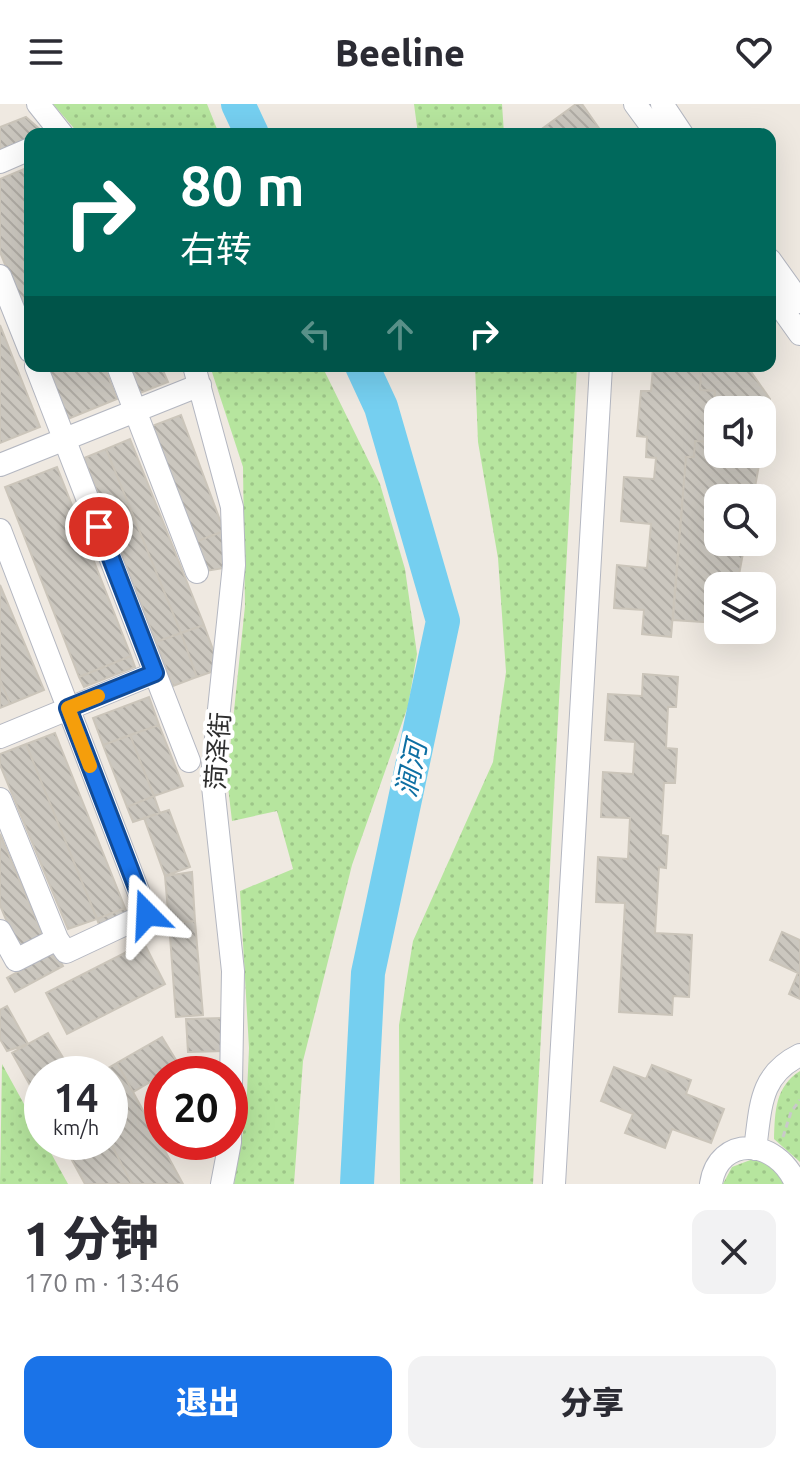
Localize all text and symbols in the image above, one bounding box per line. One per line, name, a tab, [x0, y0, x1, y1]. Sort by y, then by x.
icon: menu	[24, 30, 68, 74]
icon: heart	[732, 30, 776, 74]
text: Beeline	[335, 32, 465, 73]
text: 80 m	[180, 154, 305, 217]
icon: right	[48, 160, 152, 264]
text: 右转	[180, 228, 252, 269]
icon: left	[294, 312, 338, 356]
icon: ahead	[378, 312, 422, 356]
icon: right	[462, 312, 506, 356]
map controls	[704, 396, 776, 644]
button: sound	[704, 396, 776, 468]
button: search	[704, 484, 776, 556]
pin	[65, 493, 133, 561]
icon: arrive	[77, 505, 121, 549]
button: layers	[704, 572, 776, 644]
street label: 菏泽街	[200, 711, 235, 791]
water label: 涧河	[390, 733, 433, 800]
position arrow	[105, 872, 189, 956]
speed limit sign: 20	[144, 1056, 248, 1160]
text: 14	[53, 1075, 99, 1120]
text: km/h	[53, 1116, 99, 1139]
button: close	[692, 1210, 776, 1294]
text: 1 分钟	[24, 1211, 159, 1265]
text: 170 m · 13:46	[24, 1268, 180, 1297]
button: 退出	[24, 1356, 392, 1448]
button: 分享	[408, 1356, 776, 1448]

